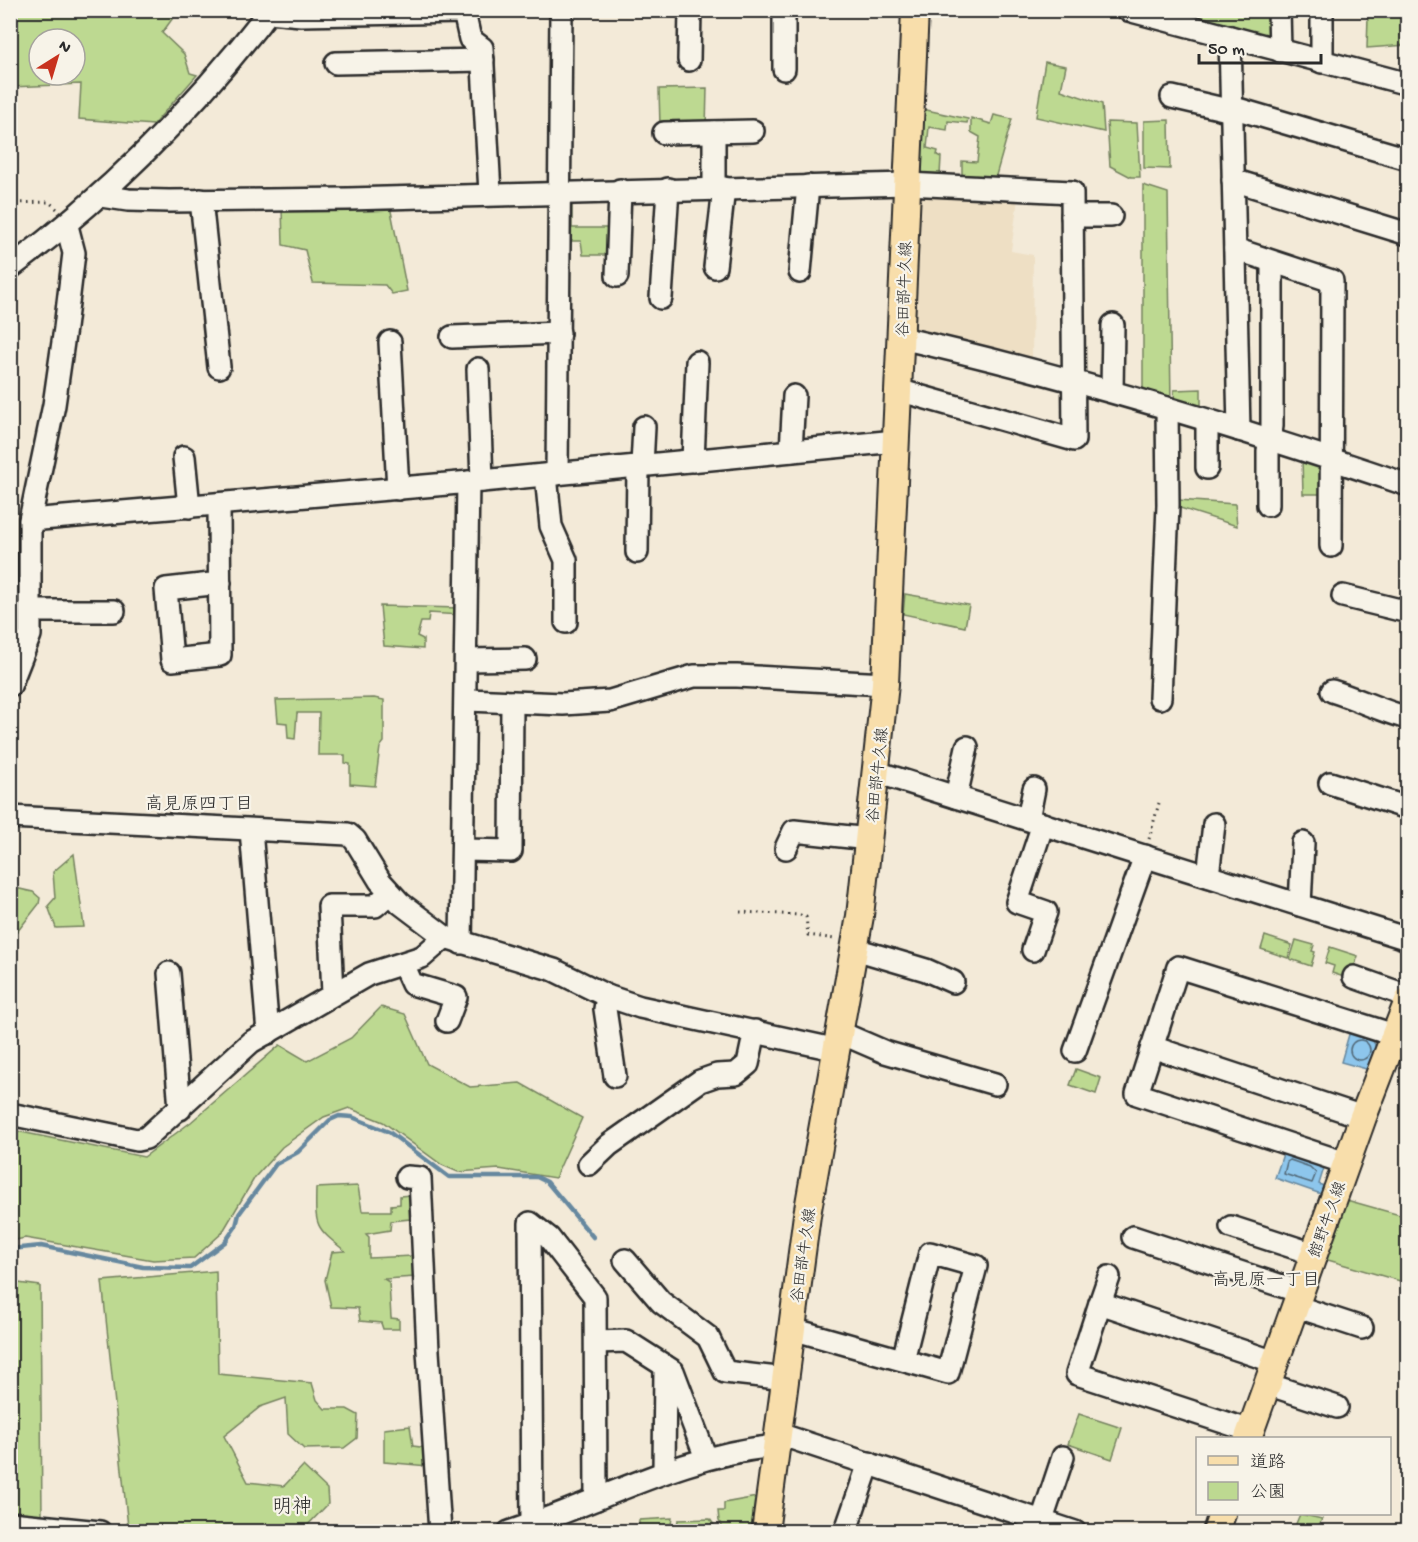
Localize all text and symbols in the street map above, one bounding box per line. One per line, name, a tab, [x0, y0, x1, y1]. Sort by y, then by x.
north arrow	[27, 27, 87, 87]
scale bar	[1199, 27, 1320, 65]
text: N	[54, 37, 74, 59]
text: 50 m	[1208, 40, 1245, 61]
street label: 谷田部牛久線	[893, 241, 918, 337]
street label: 谷田部牛久線	[863, 726, 894, 824]
district label: 高見原四丁目	[145, 794, 253, 816]
street label: 館野牛久線	[1305, 1179, 1352, 1261]
street label: 谷田部牛久線	[787, 1206, 822, 1304]
district label: 高見原一丁目	[1212, 1270, 1320, 1292]
legend	[1196, 1437, 1391, 1515]
text: 道路	[1250, 1452, 1286, 1474]
text: 公園	[1250, 1483, 1286, 1504]
district label: 明神	[272, 1495, 312, 1520]

